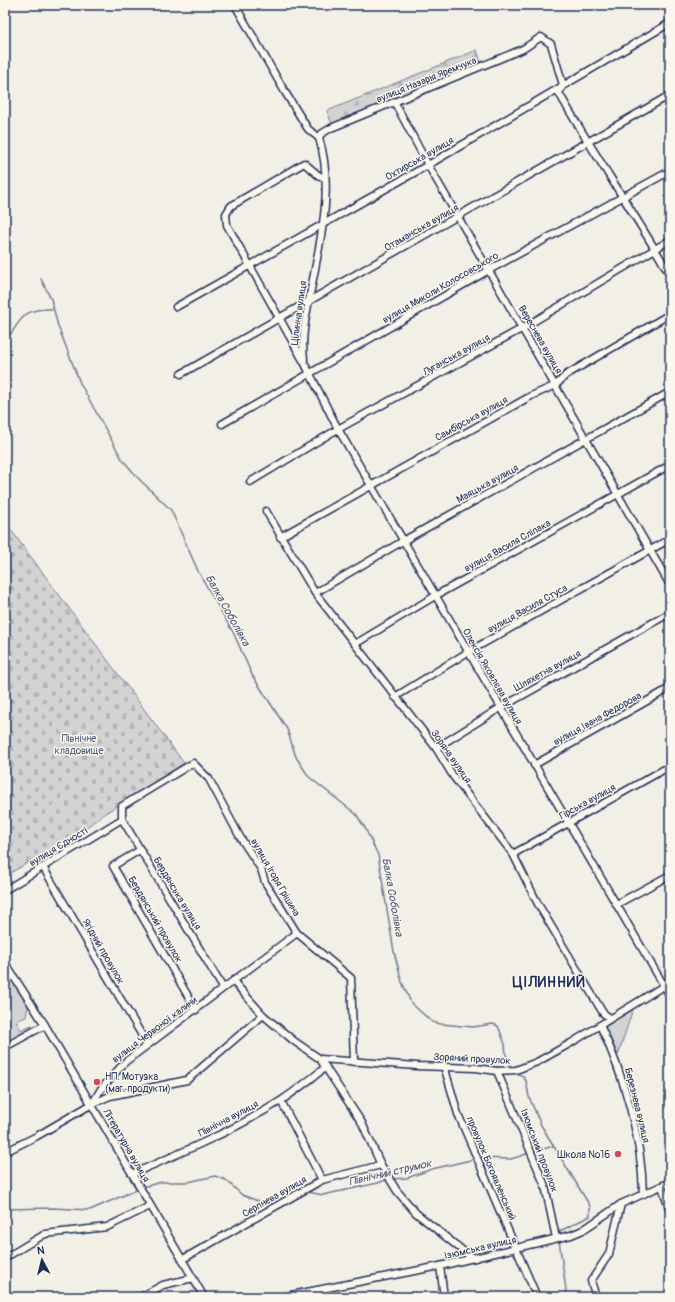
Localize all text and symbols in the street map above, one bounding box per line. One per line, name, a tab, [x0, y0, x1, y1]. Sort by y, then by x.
street label: вулиця Назарія Яремчука	[375, 54, 479, 106]
street label: Охтирська вулиця	[383, 134, 456, 183]
street label: Отаманська вулиця	[382, 202, 461, 254]
street label: вулиця Миколи Колосовського	[380, 249, 501, 326]
street label: Цілинна вулиця	[289, 280, 310, 346]
street label: Вереснева вулиця	[516, 303, 565, 376]
street label: Луганська вулиця	[420, 331, 492, 379]
street label: Самбірська вулиця	[433, 394, 510, 444]
street label: Маяцька вулиця	[454, 462, 521, 506]
street label: вулиця Василя Сліпака	[462, 517, 553, 575]
water label: Балка Соболівка	[203, 572, 253, 649]
street label: вулиця Василя Стуса	[486, 582, 570, 636]
street label: Олексія Яковлєва вулиця	[460, 626, 525, 727]
street label: Шляхетна вулиця	[512, 647, 583, 694]
street label: вулиця Івана Федорова	[551, 689, 644, 748]
street label: Зоряна вулиця	[428, 728, 474, 786]
park label: Північне кладовище	[55, 733, 103, 757]
street label: Гірська вулиця	[557, 781, 618, 822]
street label: вулиця Єдності	[27, 825, 90, 869]
street label: вулиця Ігоря Грішина	[248, 837, 302, 919]
street label: Бердянська вулиця	[151, 855, 204, 932]
water label: Балка Соболівка	[379, 857, 406, 938]
street label: Бердянський провулок	[125, 874, 185, 965]
street label: Ягідний провулок	[80, 917, 127, 986]
district label: ЦІЛИННИЙ	[512, 974, 586, 991]
street label: вулиця Червоної калини	[110, 994, 200, 1066]
street label: Зоряний провулок	[433, 1051, 511, 1067]
street label: Березнева вулиця	[622, 1066, 652, 1144]
place label: НП. Мотузка (маг. продукти)	[105, 1071, 171, 1095]
marker: НП. Мотузка (маг. продукти)	[92, 1077, 102, 1087]
street label: Північна вулиця	[196, 1098, 261, 1140]
street label: Літературна вулиця	[100, 1106, 152, 1185]
street label: Ізюмський провулок	[518, 1107, 561, 1194]
street label: провулок Богоявленський	[464, 1115, 518, 1222]
place label: Школа №16	[557, 1149, 610, 1161]
marker: Школа №16	[613, 1149, 623, 1159]
water label: Північний струмок	[347, 1156, 434, 1188]
street label: Серпнева вулиця	[240, 1173, 309, 1220]
street label: Ізюмська вулиця	[443, 1234, 518, 1262]
north arrow	[22, 1240, 62, 1280]
text: N	[36, 1244, 46, 1257]

